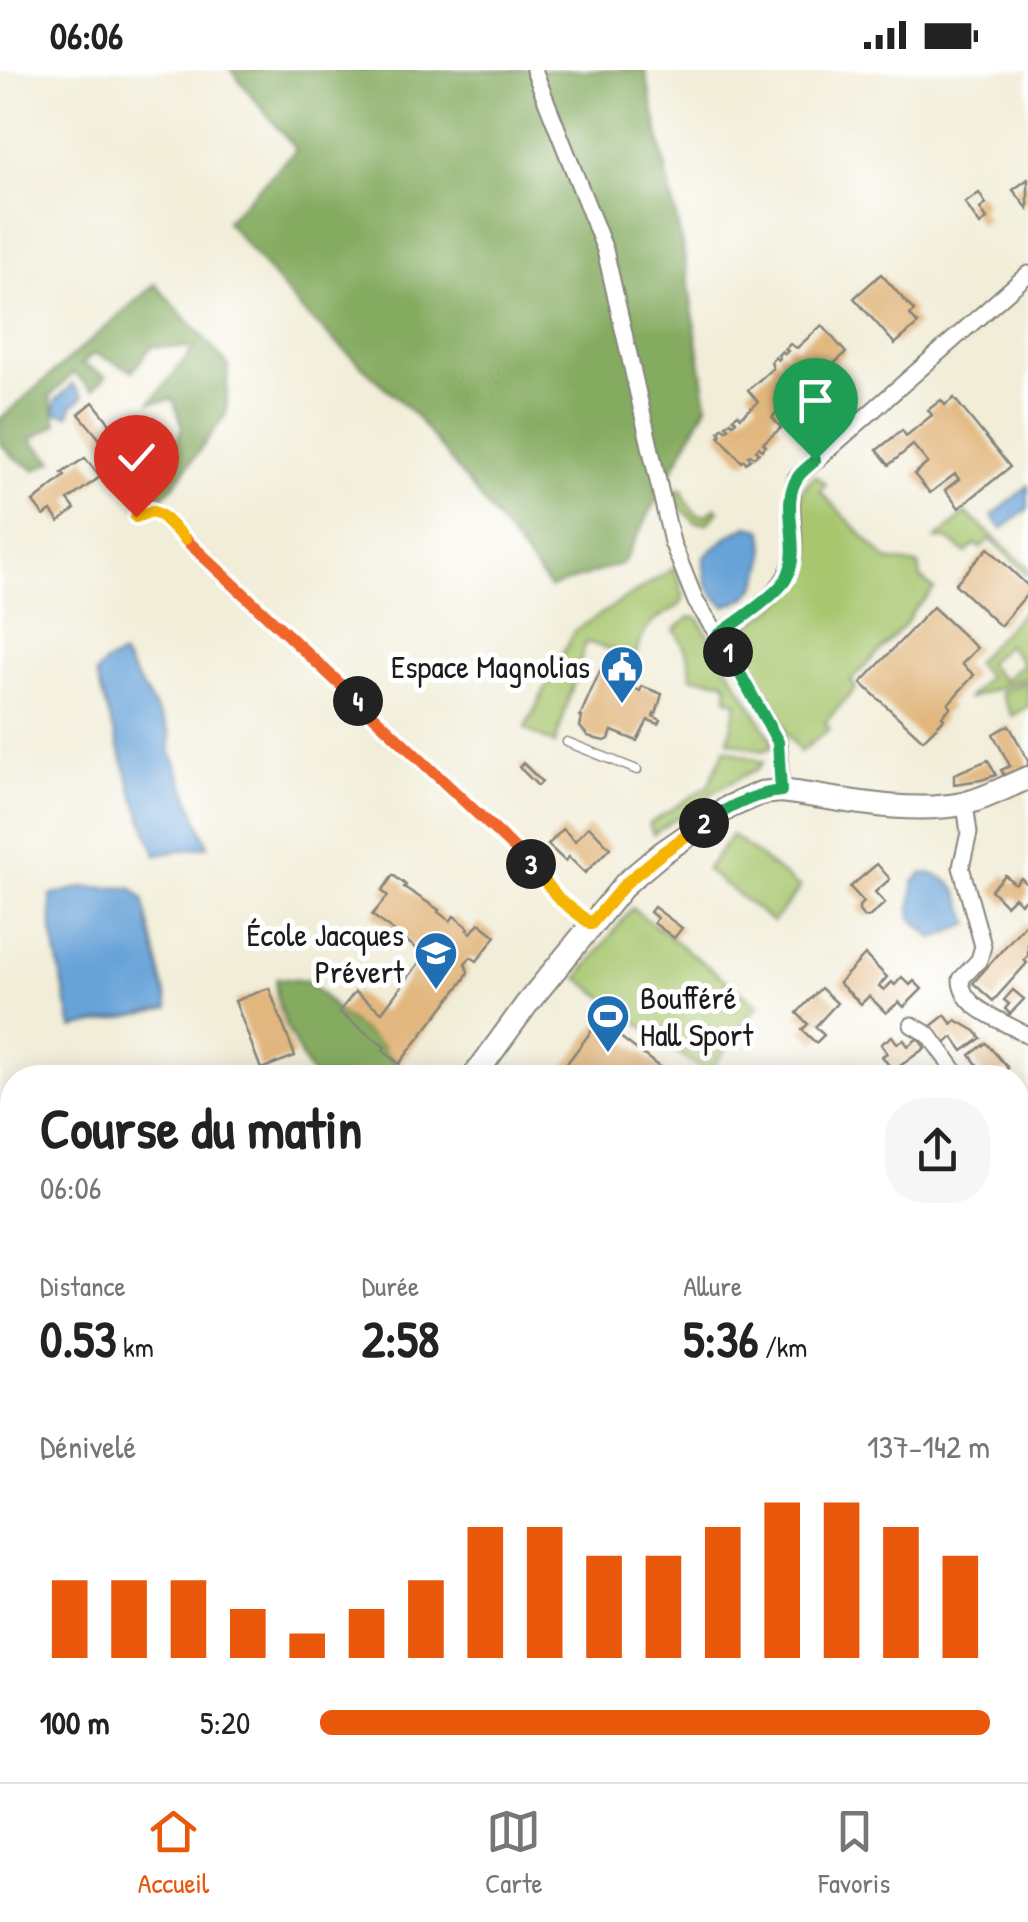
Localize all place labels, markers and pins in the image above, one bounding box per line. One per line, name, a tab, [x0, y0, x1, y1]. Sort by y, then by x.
pin	[773, 358, 858, 461]
pin	[94, 415, 179, 518]
pin: 1	[703, 627, 753, 677]
public building icon: Espace Magnolias	[599, 644, 645, 705]
place label: Espace Magnolias	[391, 645, 590, 688]
pin: 4	[333, 676, 383, 726]
pin: 2	[679, 798, 729, 848]
pin: 3	[506, 839, 556, 889]
place label: École Jacques Prévert	[246, 913, 405, 993]
school or university icon: École Jacques Prévert	[413, 930, 459, 991]
place label: Boufféré Hall Sport	[640, 976, 754, 1056]
sports icon: Boufféré Hall Sport	[585, 993, 631, 1054]

